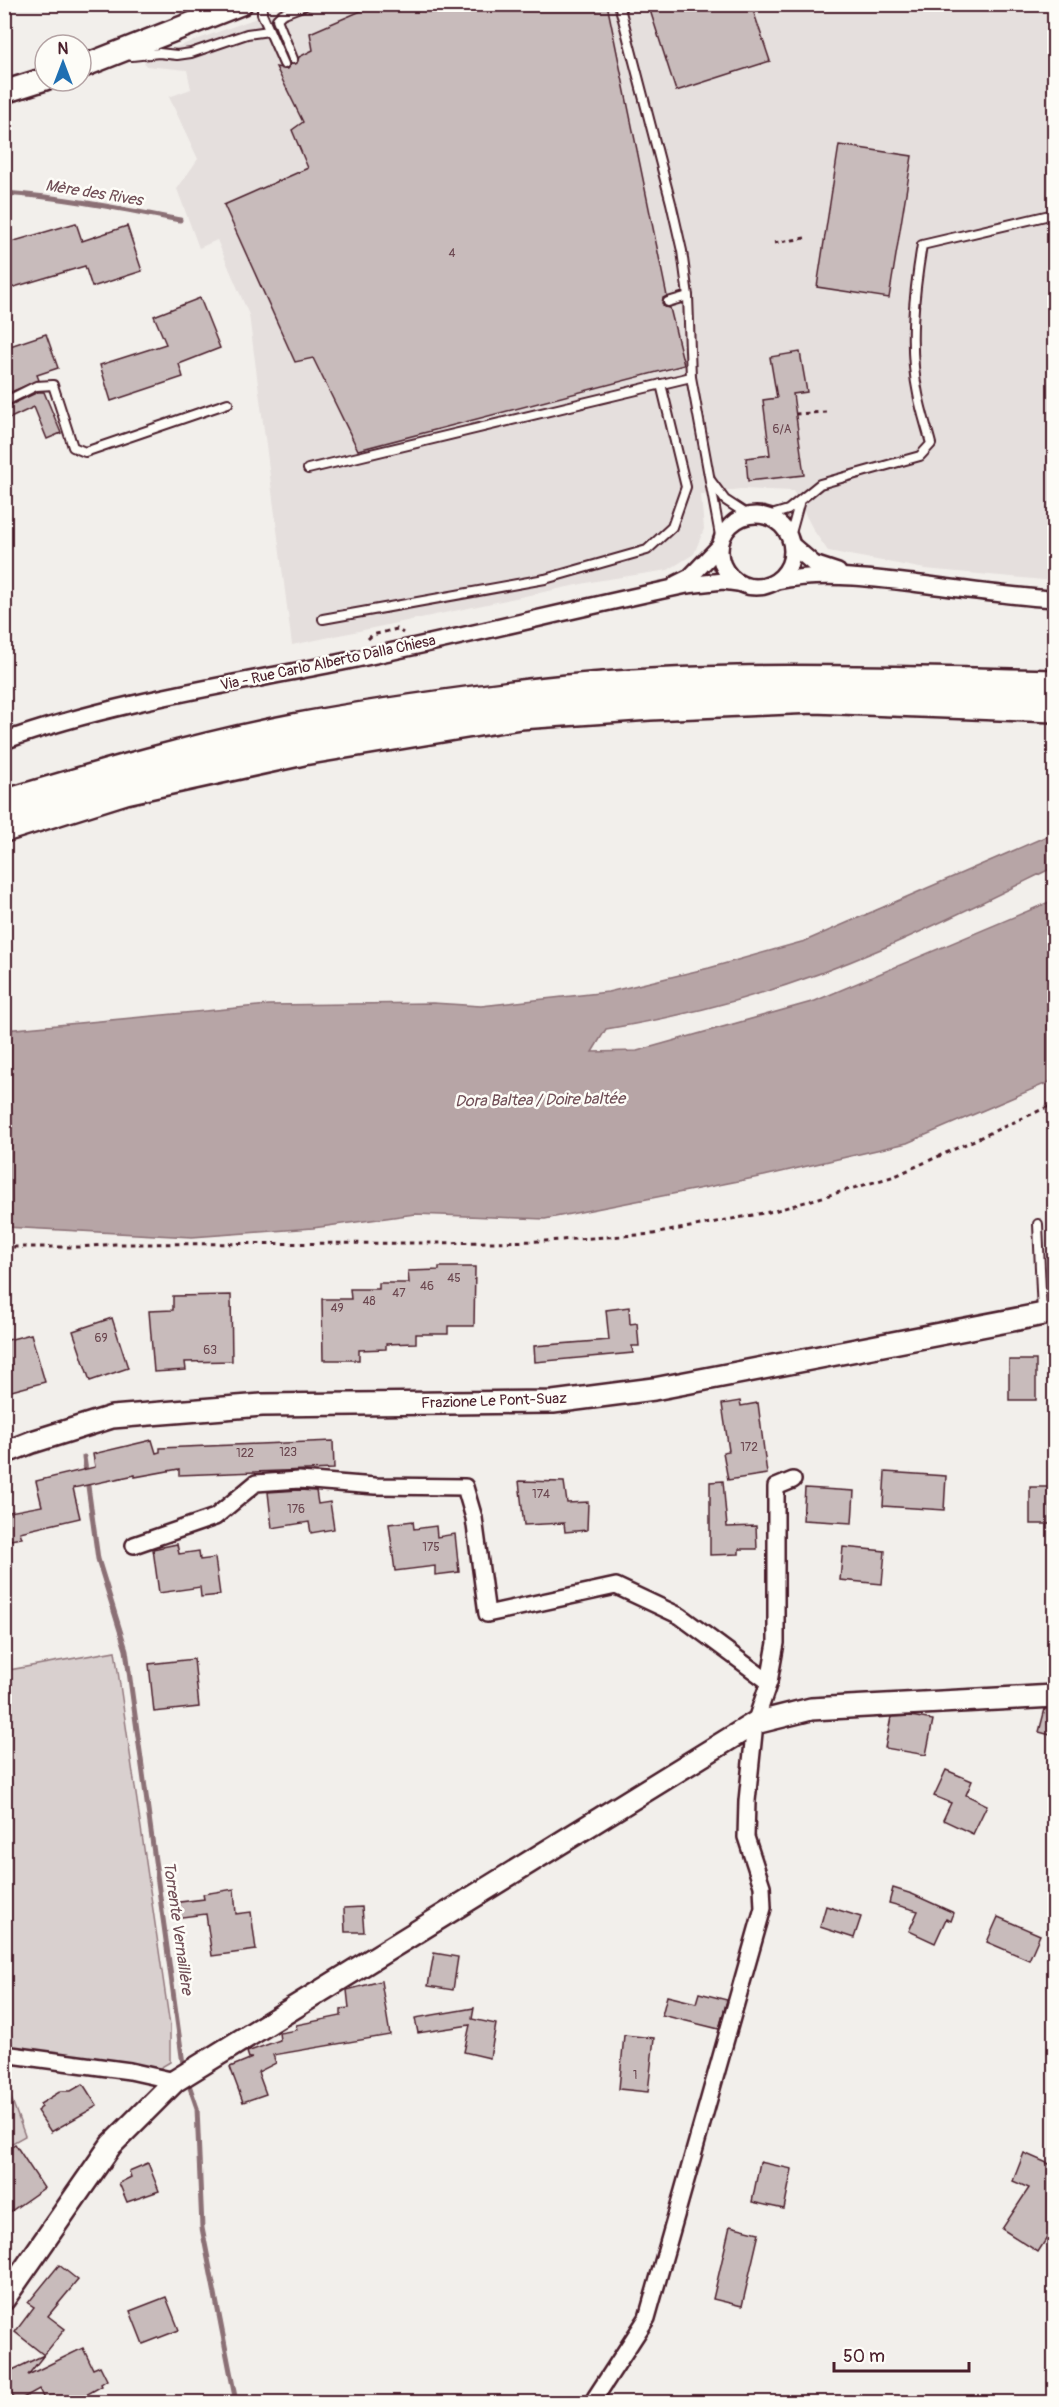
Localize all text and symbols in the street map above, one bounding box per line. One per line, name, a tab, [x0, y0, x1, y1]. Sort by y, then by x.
north arrow	[33, 33, 93, 93]
text: N	[58, 39, 69, 59]
water label: Mère des Rives	[44, 175, 146, 211]
house number: 4	[449, 246, 456, 261]
house number: 6/A	[772, 422, 792, 437]
street label: Via - Rue Carlo Alberto Dalla Chiesa	[219, 631, 437, 695]
water label: Dora Baltea / Doire baltée	[455, 1088, 627, 1111]
house number: 45	[447, 1271, 461, 1286]
house number: 46	[420, 1279, 434, 1294]
house number: 47	[392, 1286, 406, 1301]
house number: 48	[362, 1294, 376, 1309]
house number: 49	[330, 1301, 344, 1316]
house number: 69	[94, 1331, 108, 1346]
house number: 63	[203, 1343, 217, 1358]
street label: Frazione Le Pont-Suaz	[421, 1389, 567, 1413]
house number: 172	[740, 1440, 758, 1455]
house number: 123	[279, 1445, 297, 1460]
house number: 122	[236, 1446, 254, 1461]
house number: 174	[532, 1487, 550, 1502]
house number: 176	[287, 1502, 305, 1517]
house number: 175	[422, 1540, 440, 1555]
water label: Torrente Vernaillère	[159, 1860, 198, 1998]
house number: 1	[633, 2068, 637, 2083]
scale bar	[834, 2335, 969, 2373]
text: 50 m	[843, 2345, 885, 2368]

